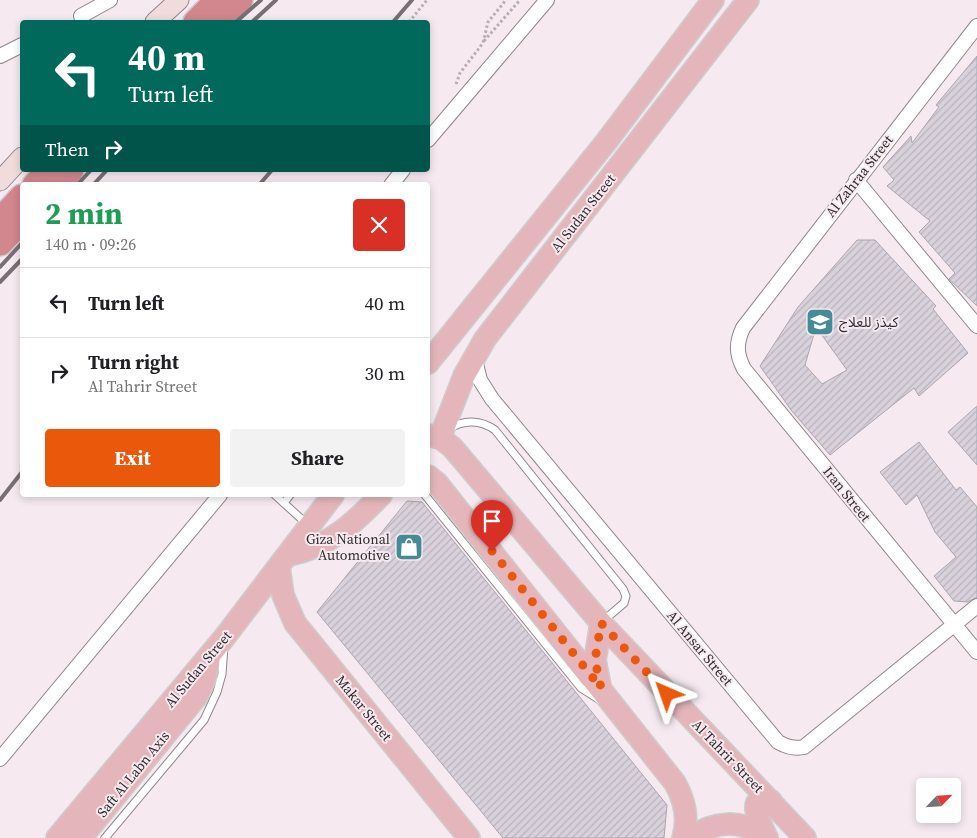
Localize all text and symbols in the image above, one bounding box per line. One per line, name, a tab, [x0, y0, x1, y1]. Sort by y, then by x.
text: 40 m	[128, 34, 205, 82]
icon: left	[45, 40, 110, 105]
text: Turn left	[128, 79, 213, 109]
street label: Al Zahraa Street	[821, 130, 898, 221]
icon: right	[99, 135, 127, 163]
text: Then	[45, 136, 89, 162]
street label: Al Sudan Street	[546, 169, 620, 256]
text: 2 min	[45, 193, 123, 234]
button: close	[353, 199, 405, 251]
text: 140 m · 09:26	[45, 233, 136, 255]
icon: left	[45, 289, 73, 317]
text: Turn left	[88, 290, 164, 316]
text: 40 m	[364, 290, 405, 316]
school or university icon: كيذز للعلاج	[805, 307, 835, 337]
place label: كيذز للعلاج	[839, 312, 899, 333]
text: Turn right	[88, 349, 179, 375]
icon: right	[45, 359, 73, 387]
text: 30 m	[364, 360, 405, 386]
text: Al Tahrir Street	[88, 375, 197, 397]
button: Exit	[45, 429, 220, 487]
button: Share	[230, 429, 405, 487]
street label: Iran Street	[818, 462, 876, 526]
pin	[471, 500, 513, 551]
icon: arrive	[478, 507, 506, 535]
place label: Giza National Automotive	[306, 529, 390, 565]
shop icon: Giza National Automotive	[394, 532, 424, 562]
street label: Al Ansar Street	[662, 606, 738, 690]
street label: Al Sudan Street	[160, 626, 236, 712]
position arrow	[640, 667, 692, 719]
street label: Makar Street	[331, 671, 397, 746]
street label: Al Tahrir Street	[688, 715, 769, 798]
street label: Saft Al Labn Axis	[92, 727, 174, 821]
north arrow	[916, 778, 961, 822]
map controls	[916, 778, 961, 823]

